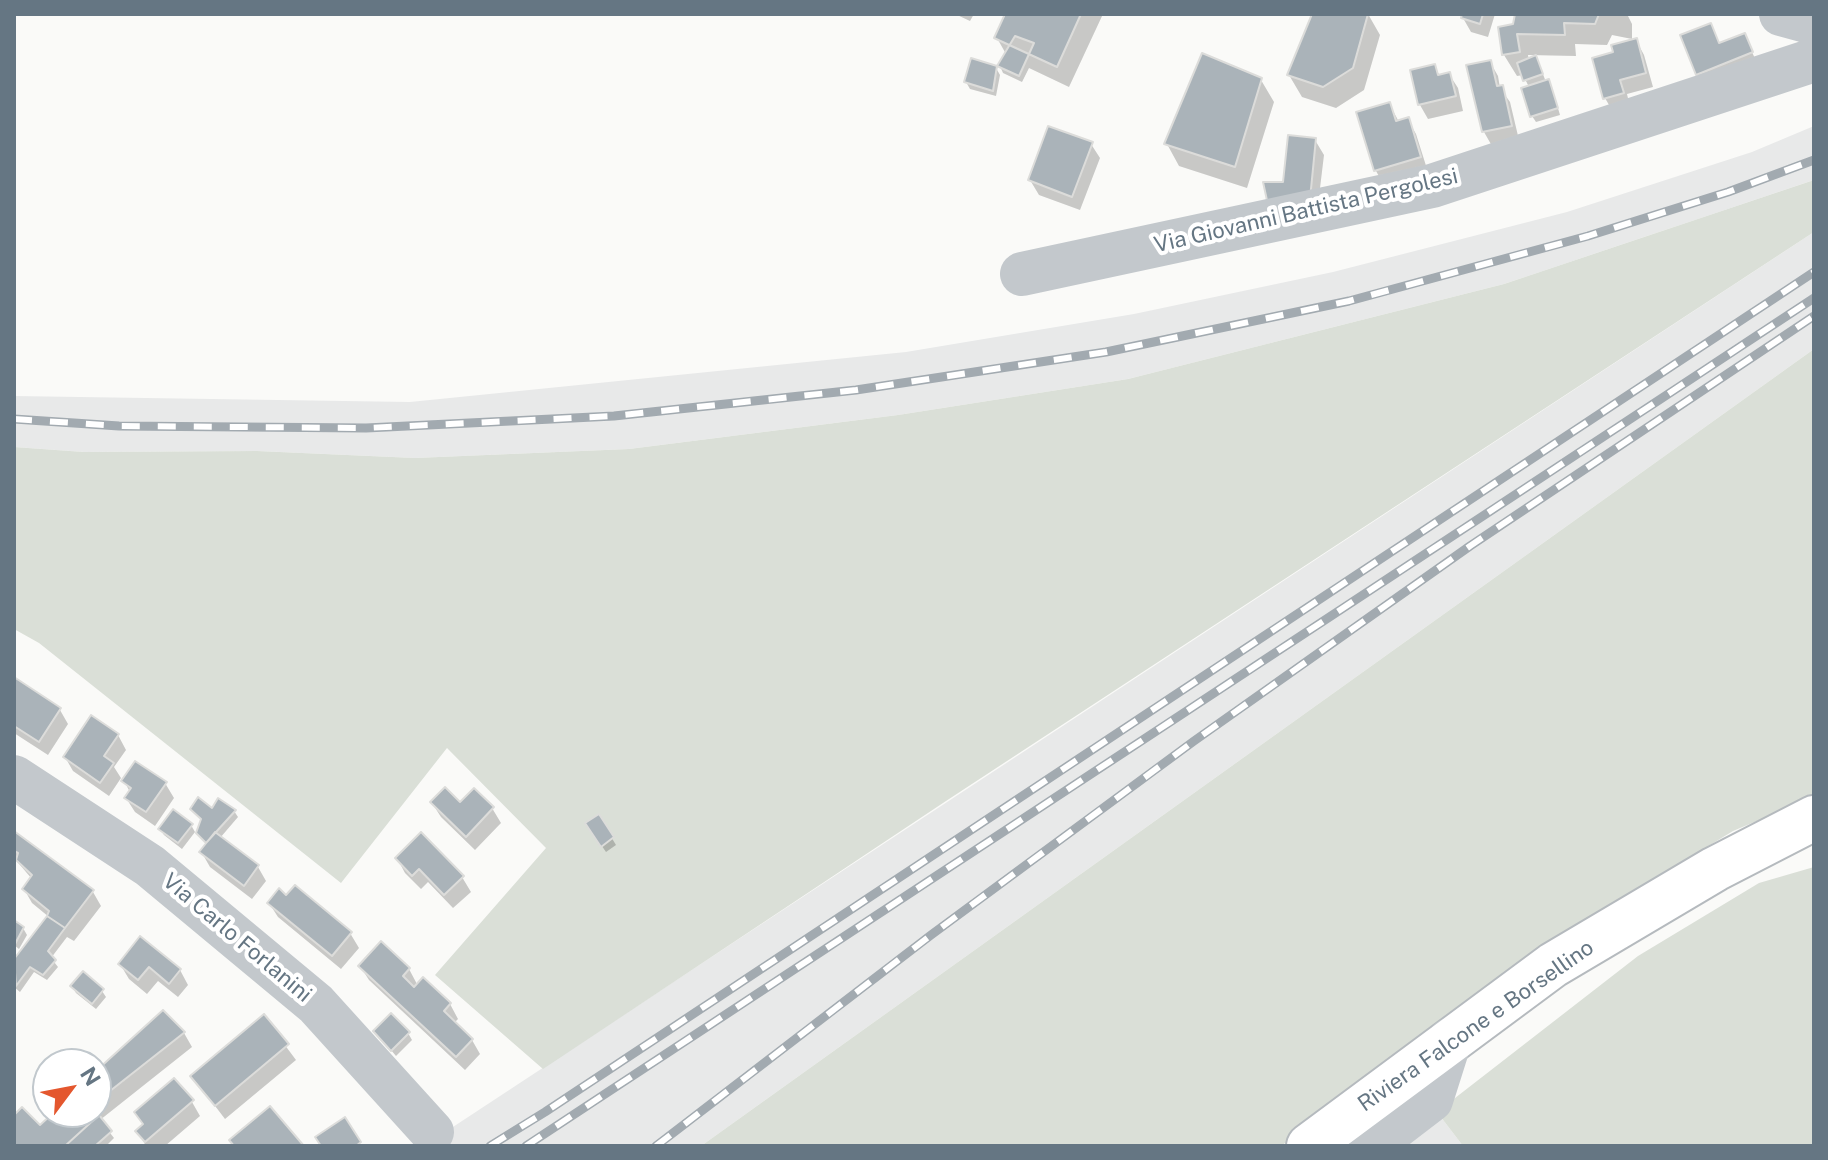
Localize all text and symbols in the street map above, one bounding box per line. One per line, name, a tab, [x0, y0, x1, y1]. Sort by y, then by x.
street label: Via Giovanni Battista Pergolesi	[1152, 163, 1460, 259]
street label: Via Carlo Forlanini	[157, 868, 317, 1008]
street label: Riviera Falcone e Borsellino	[1353, 934, 1599, 1118]
north arrow	[32, 1048, 112, 1128]
text: N	[75, 1062, 106, 1091]

